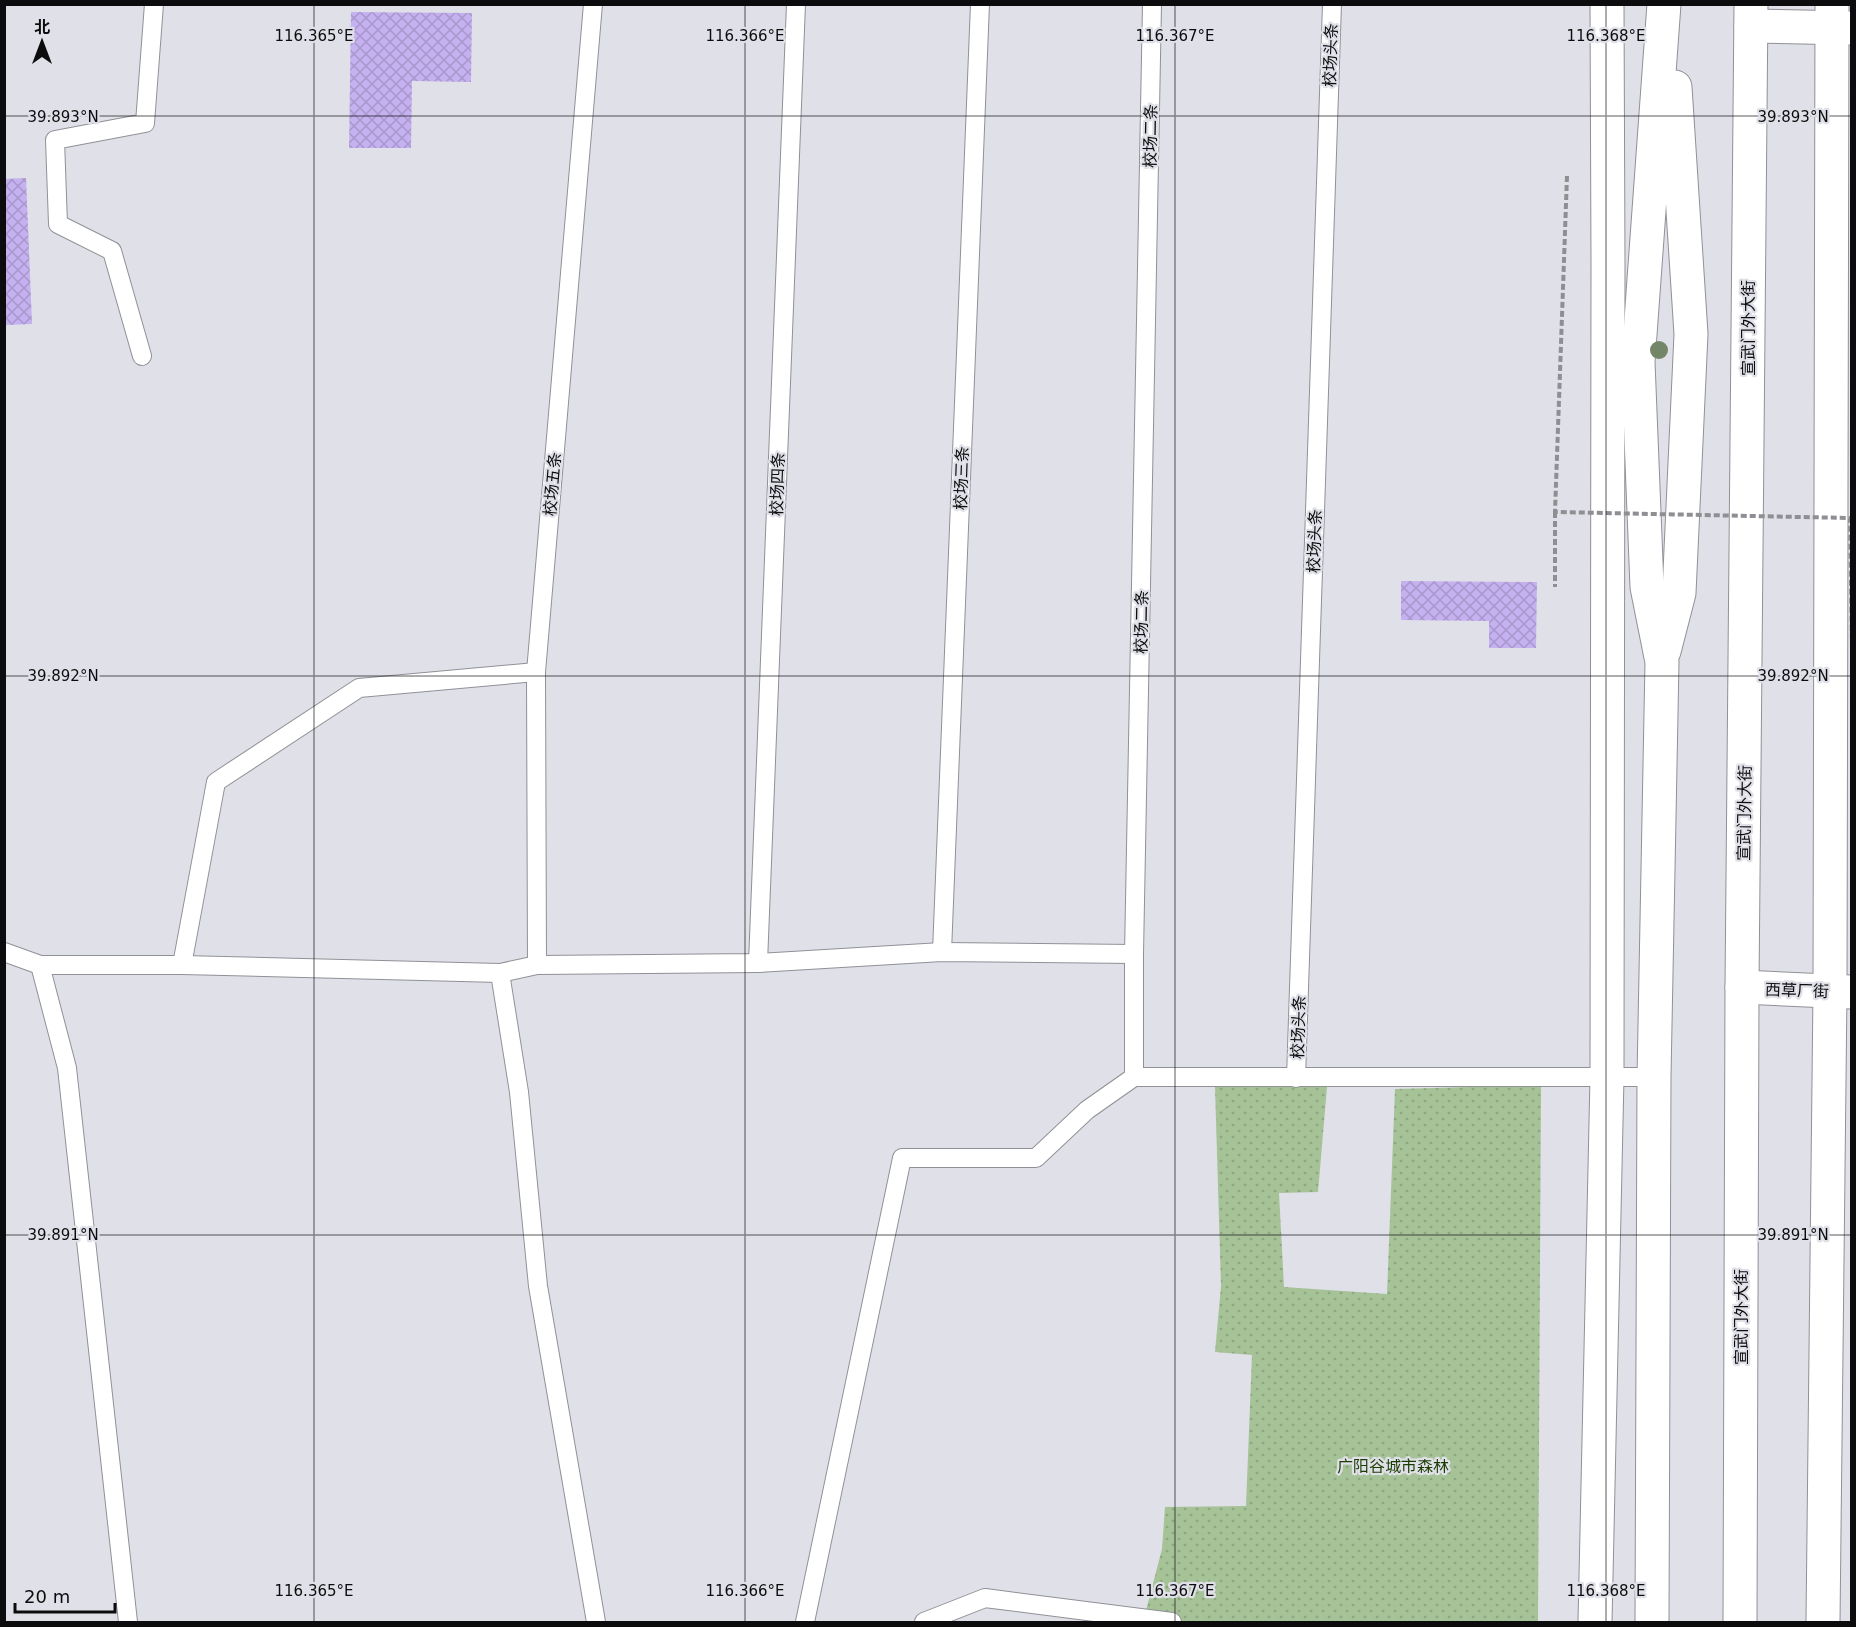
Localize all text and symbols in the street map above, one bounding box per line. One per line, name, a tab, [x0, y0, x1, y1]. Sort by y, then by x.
north arrow	[12, 12, 72, 72]
text: 北	[34, 18, 50, 37]
street label: 校场头条	[1320, 23, 1341, 87]
text: 116.365°E	[274, 27, 354, 45]
text: 116.366°E	[705, 27, 785, 45]
text: 116.367°E	[1135, 27, 1215, 45]
text: 116.368°E	[1566, 27, 1646, 45]
street label: 校场二条	[1140, 104, 1161, 168]
text: 39.893°N	[27, 108, 99, 126]
text: 39.893°N	[1757, 108, 1829, 126]
street label: 宣武门外大街	[1739, 280, 1758, 376]
street label: 校场三条	[951, 446, 972, 510]
street label: 校场五条	[540, 451, 565, 517]
street label: 校场四条	[767, 452, 788, 516]
street label: 校场头条	[1304, 509, 1325, 573]
street label: 校场二条	[1131, 590, 1152, 654]
text: 39.892°N	[27, 667, 99, 685]
text: 39.892°N	[1757, 667, 1829, 685]
street label: 宣武门外大街	[1734, 765, 1755, 861]
street label: 西草厂街	[1765, 980, 1829, 1001]
street label: 校场头条	[1288, 995, 1309, 1059]
text: 39.891°N	[27, 1226, 99, 1244]
text: 39.891°N	[1757, 1226, 1829, 1244]
street label: 宣武门外大街	[1732, 1269, 1751, 1365]
park label: 广阳谷城市森林	[1337, 1457, 1449, 1476]
scale bar	[15, 1576, 116, 1614]
text: 116.365°E	[274, 1582, 354, 1600]
text: 116.366°E	[705, 1582, 785, 1600]
text: 116.367°E	[1135, 1582, 1215, 1600]
text: 116.368°E	[1566, 1582, 1646, 1600]
text: 20 m	[24, 1586, 70, 1607]

